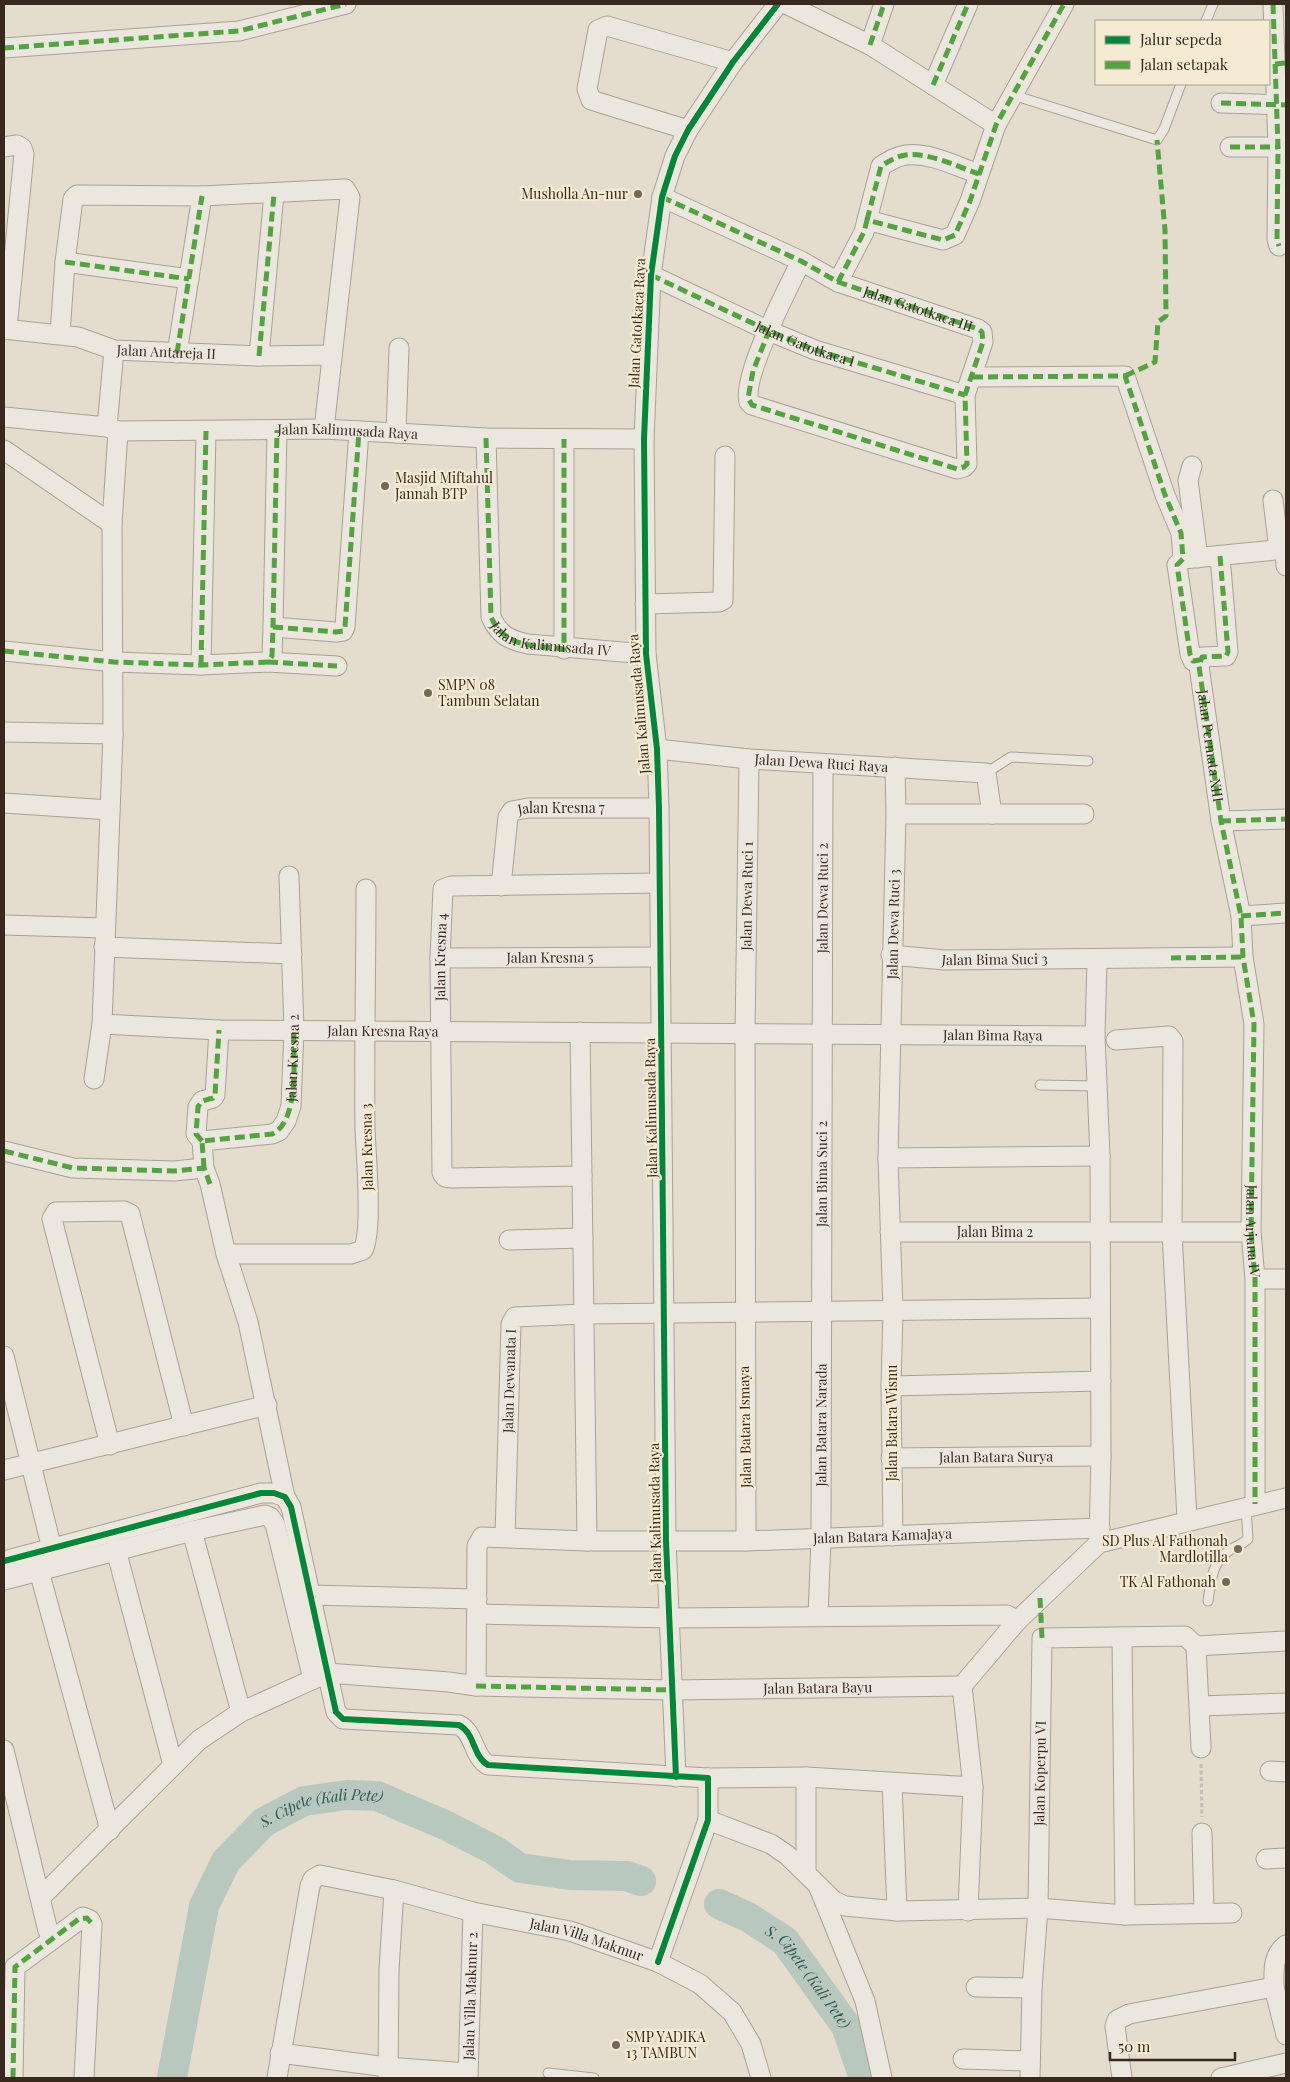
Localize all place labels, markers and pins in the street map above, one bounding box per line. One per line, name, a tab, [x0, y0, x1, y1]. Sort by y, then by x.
place label: Musholla An-nur	[521, 184, 629, 203]
marker: Musholla An-nur	[632, 188, 644, 200]
place label: Masjid Miftahul Jannah BTP	[394, 468, 493, 503]
marker: Masjid Miftahul Jannah BTP	[379, 480, 391, 492]
place label: SMPN 08 Tambun Selatan	[438, 675, 540, 710]
marker: SMPN 08 Tambun Selatan	[422, 687, 434, 699]
place label: SD Plus Al Fathonah Mardlotilla	[1102, 1531, 1229, 1566]
marker: SD Plus Al Fathonah Mardlotilla	[1232, 1543, 1244, 1555]
place label: TK Al Fathonah	[1120, 1572, 1217, 1591]
marker: TK Al Fathonah	[1220, 1576, 1232, 1588]
place label: SMP YADIKA 13 TAMBUN	[626, 2027, 706, 2062]
marker: SMP YADIKA 13 TAMBUN	[610, 2039, 622, 2051]

